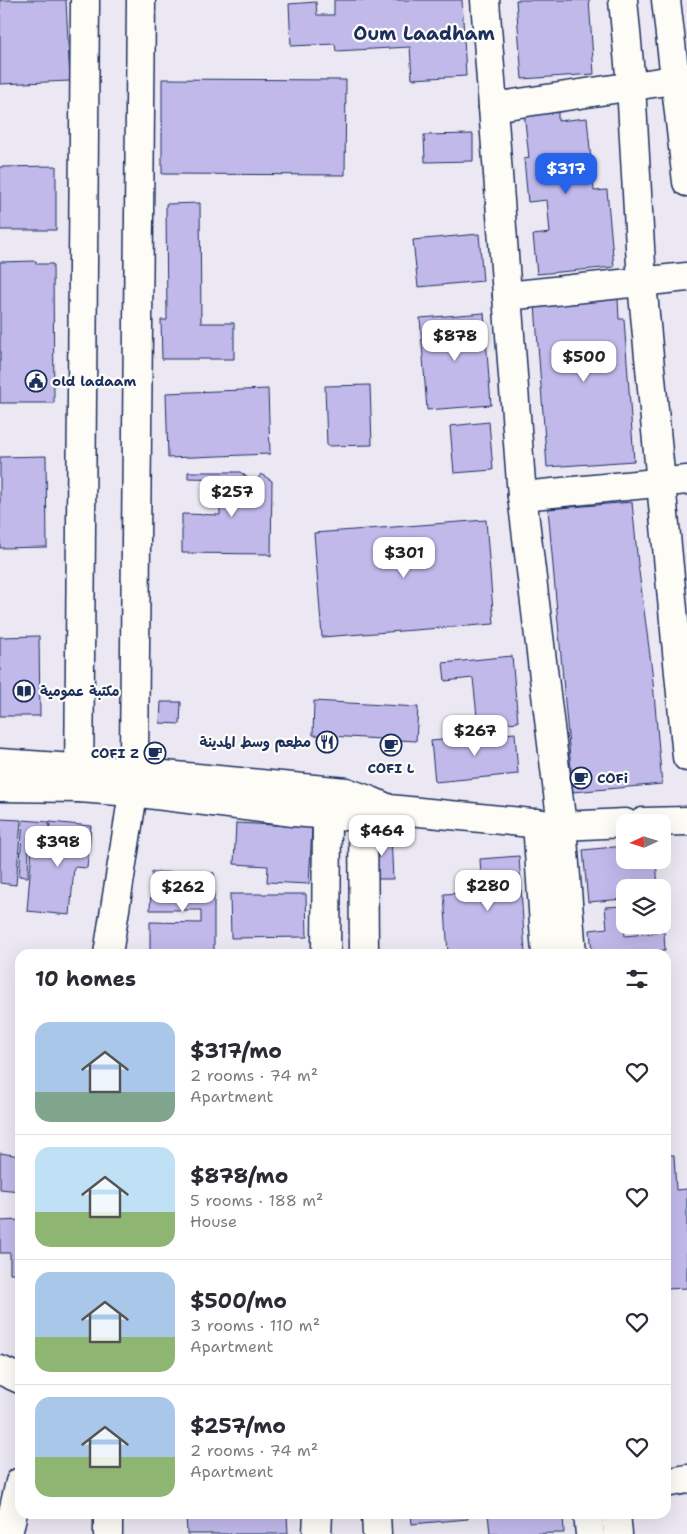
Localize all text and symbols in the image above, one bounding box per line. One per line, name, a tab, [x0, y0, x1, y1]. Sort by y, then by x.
district label: Oum Laadham	[353, 21, 495, 46]
pin: $317	[536, 152, 596, 195]
text: $317	[546, 158, 586, 179]
pin: $878	[425, 320, 485, 362]
text: $878	[433, 325, 477, 346]
pin: $500	[554, 340, 614, 383]
text: $500	[562, 346, 606, 367]
public building icon: old ladaam	[24, 369, 48, 393]
place label: old ladaam	[52, 372, 136, 390]
pin: $257	[202, 476, 262, 518]
text: $257	[211, 481, 253, 502]
pin: $301	[374, 536, 434, 579]
text: $301	[384, 542, 424, 563]
library icon: مكتبة عمومية	[12, 679, 36, 703]
place label: مكتبة عمومية	[40, 682, 119, 701]
pin: $267	[445, 714, 505, 757]
text: $267	[454, 720, 496, 741]
restaurant icon: مطعم وسط المدينة	[315, 730, 339, 754]
place label: مطعم وسط المدينة	[200, 733, 311, 753]
cafe icon: COFI L	[379, 733, 403, 757]
cafe icon: COFI Z	[143, 741, 167, 765]
place label: COFI Z	[91, 744, 139, 762]
place label: COFI L	[368, 759, 415, 777]
cafe icon: COFi	[569, 766, 593, 790]
place label: COFi	[597, 769, 628, 787]
pin: $464	[352, 814, 412, 857]
north arrow	[616, 814, 671, 869]
map controls	[616, 814, 671, 934]
text: $464	[360, 820, 404, 841]
pin: $398	[28, 826, 88, 868]
text: $398	[36, 831, 80, 852]
pin: $262	[153, 870, 213, 913]
pin: $280	[458, 870, 518, 912]
text: $280	[466, 875, 510, 896]
text: $262	[161, 876, 205, 897]
button: layers	[616, 879, 671, 934]
text: 10 homes	[35, 965, 136, 993]
icon: filters	[623, 965, 651, 993]
text: $317/mo	[190, 1037, 282, 1065]
icon: home	[75, 1042, 135, 1102]
icon: heart	[623, 1058, 651, 1086]
text: 2 rooms · 74 m²	[190, 1065, 318, 1086]
text: Apartment	[190, 1086, 273, 1107]
text: $878/mo	[190, 1162, 288, 1190]
icon: home	[75, 1167, 135, 1227]
icon: heart	[623, 1183, 651, 1211]
text: 5 rooms · 188 m²	[190, 1190, 323, 1211]
text: House	[190, 1211, 237, 1232]
text: $500/mo	[190, 1287, 287, 1315]
icon: home	[75, 1292, 135, 1352]
icon: heart	[623, 1308, 651, 1336]
text: 3 rooms · 110 m²	[190, 1315, 320, 1336]
text: Apartment	[190, 1336, 273, 1357]
text: $257/mo	[190, 1412, 286, 1440]
icon: home	[75, 1417, 135, 1477]
icon: heart	[623, 1433, 651, 1461]
text: 2 rooms · 74 m²	[190, 1440, 318, 1461]
text: Apartment	[190, 1461, 273, 1482]

